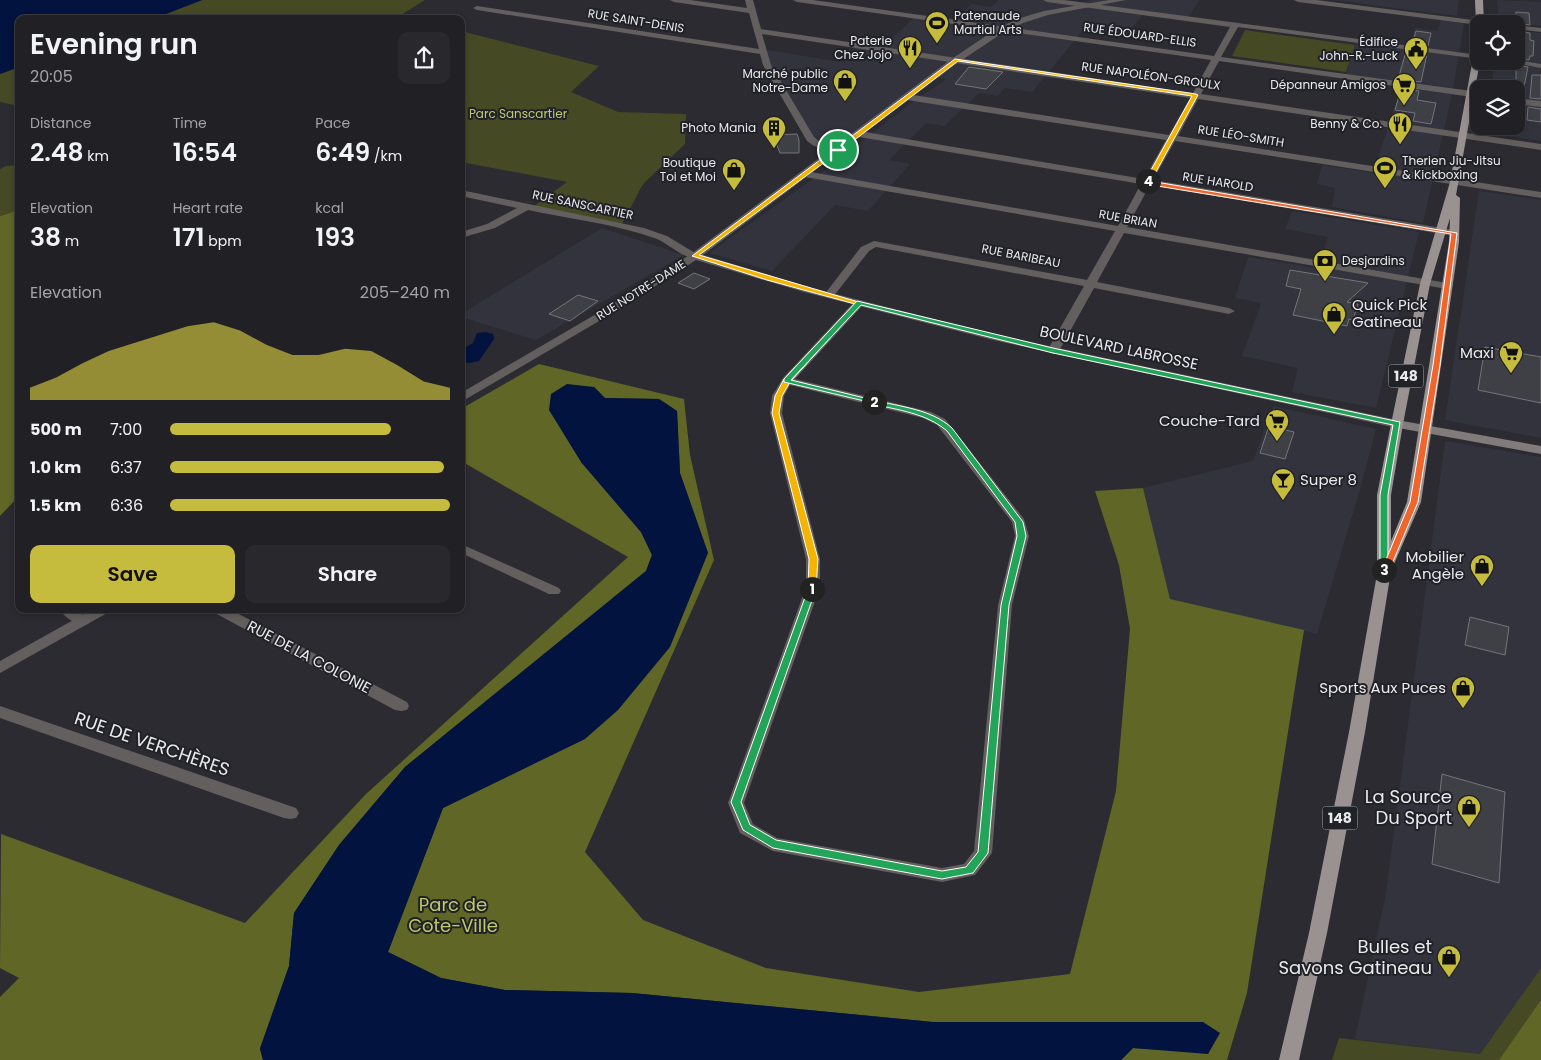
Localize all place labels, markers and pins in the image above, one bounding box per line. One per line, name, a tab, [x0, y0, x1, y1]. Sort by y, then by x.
place label: Patenaude Martial Arts	[954, 7, 1022, 38]
sports icon: Patenaude Martial Arts	[924, 10, 950, 44]
place label: Paterie Chez Jojo	[834, 32, 892, 63]
place label: Édifice John-R.-Luck	[1319, 33, 1399, 64]
restaurant icon: Paterie Chez Jojo	[897, 35, 923, 69]
public building icon: Édifice John-R.-Luck	[1403, 36, 1429, 70]
place label: Marché public Notre-Dame	[742, 65, 828, 96]
shop icon: Marché public Notre-Dame	[832, 68, 858, 102]
supermarket icon: Dépanneur Amigos	[1391, 72, 1417, 106]
place label: Dépanneur Amigos	[1270, 76, 1386, 93]
restaurant icon: Benny & Co.	[1387, 111, 1413, 145]
building icon: Photo Mania	[761, 115, 787, 149]
place label: Benny & Co.	[1310, 115, 1382, 132]
place label: Photo Mania	[681, 119, 756, 136]
pin	[817, 129, 859, 171]
place label: Therien Jiu-Jitsu & Kickboxing	[1402, 152, 1501, 183]
place label: Boutique Toi et Moi	[660, 154, 716, 185]
sports icon: Therien Jiu-Jitsu & Kickboxing	[1372, 155, 1398, 189]
shop icon: Boutique Toi et Moi	[721, 157, 747, 191]
pin: 4	[1136, 168, 1160, 194]
bank icon: Desjardins	[1312, 248, 1338, 282]
place label: Desjardins	[1342, 252, 1405, 269]
place label: Quick Pick Gatineau	[1352, 294, 1427, 332]
shop icon: Quick Pick Gatineau	[1321, 301, 1347, 335]
supermarket icon: Maxi	[1498, 340, 1524, 374]
place label: Maxi	[1460, 342, 1494, 363]
pin: 2	[862, 390, 886, 414]
supermarket icon: Couche-Tard	[1264, 408, 1290, 442]
place label: Couche-Tard	[1159, 410, 1260, 431]
bar icon: Super 8	[1270, 467, 1296, 501]
place label: Super 8	[1300, 469, 1357, 490]
place label: Mobilier Angèle	[1405, 546, 1464, 584]
shop icon: Mobilier Angèle	[1469, 553, 1495, 587]
pin: 3	[1372, 558, 1396, 582]
pin: 1	[800, 576, 824, 602]
shop icon: Sports Aux Puces	[1450, 675, 1476, 709]
place label: Sports Aux Puces	[1319, 677, 1446, 698]
place label: La Source Du Sport	[1365, 784, 1452, 830]
shop icon: La Source Du Sport	[1456, 794, 1482, 828]
place label: Bulles et Savons Gatineau	[1278, 934, 1432, 980]
shop icon: Bulles et Savons Gatineau	[1436, 944, 1462, 978]

